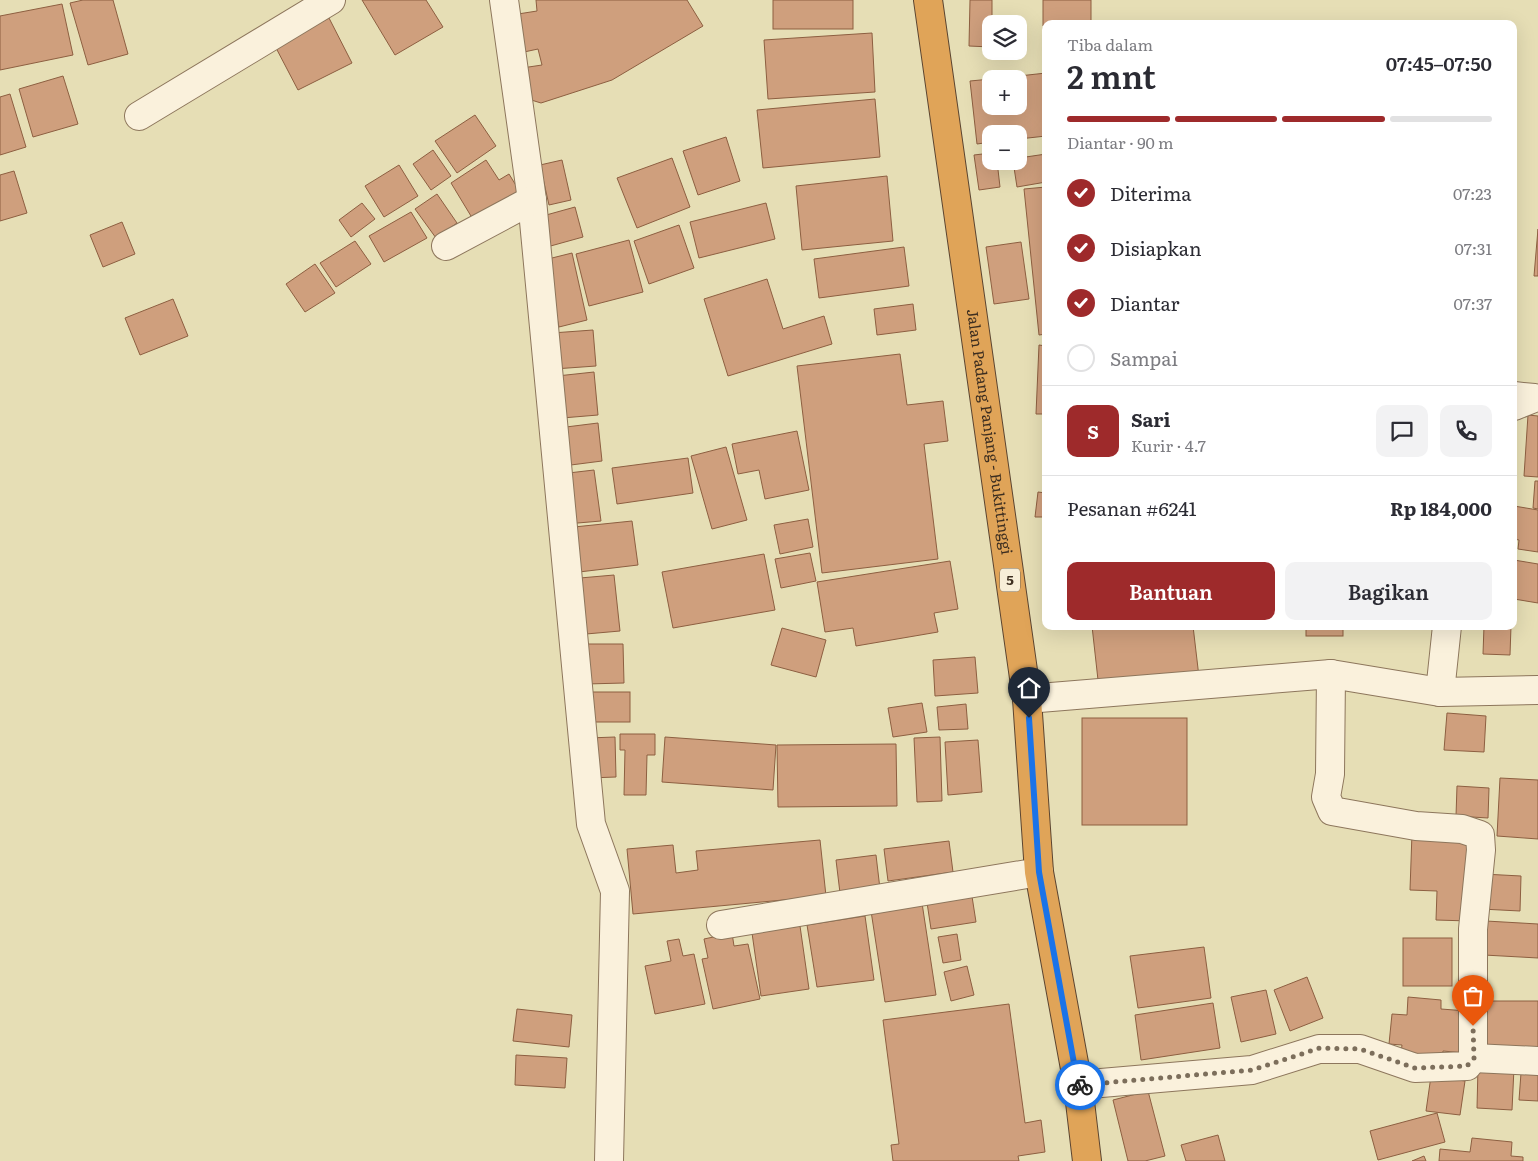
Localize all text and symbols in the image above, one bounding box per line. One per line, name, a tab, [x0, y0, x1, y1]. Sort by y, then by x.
map controls	[982, 15, 1027, 170]
button: layers	[982, 15, 1027, 60]
text: Tiba dalam	[1067, 32, 1153, 56]
text: 07:45–07:50	[1386, 49, 1492, 77]
text: 2 mnt	[1067, 51, 1156, 99]
button: +	[982, 70, 1027, 115]
button: −	[982, 125, 1027, 170]
text: Diantar · 90 m	[1067, 130, 1174, 154]
icon: check	[1067, 179, 1095, 207]
text: Diterima	[1110, 179, 1192, 207]
text: 07:23	[1453, 181, 1492, 205]
icon: check	[1067, 234, 1095, 262]
text: Disiapkan	[1110, 234, 1201, 262]
text: 07:31	[1455, 236, 1492, 260]
icon: check	[1067, 289, 1095, 317]
text: Diantar	[1110, 289, 1179, 317]
text: 07:37	[1453, 291, 1492, 315]
street label: Jalan Padang Panjang - Bukittinggi	[962, 307, 1019, 556]
text: Sampai	[1110, 344, 1178, 372]
text: Sari	[1131, 405, 1171, 433]
button: chat	[1376, 405, 1428, 457]
button: phone	[1440, 405, 1492, 457]
text: S	[1087, 417, 1099, 445]
text: Kurir · 4.7	[1131, 433, 1206, 457]
text: Pesanan #6241	[1067, 494, 1197, 522]
text: Rp 184,000	[1390, 494, 1492, 522]
button: Bantuan	[1067, 562, 1275, 620]
button: Bagikan	[1285, 562, 1492, 620]
road number: 5	[1000, 568, 1020, 592]
pin	[1008, 667, 1050, 718]
icon: home	[1015, 674, 1043, 702]
pin	[1452, 975, 1494, 1026]
icon: bag	[1459, 982, 1487, 1010]
courier	[1055, 1060, 1105, 1110]
icon: bike	[1066, 1071, 1094, 1099]

